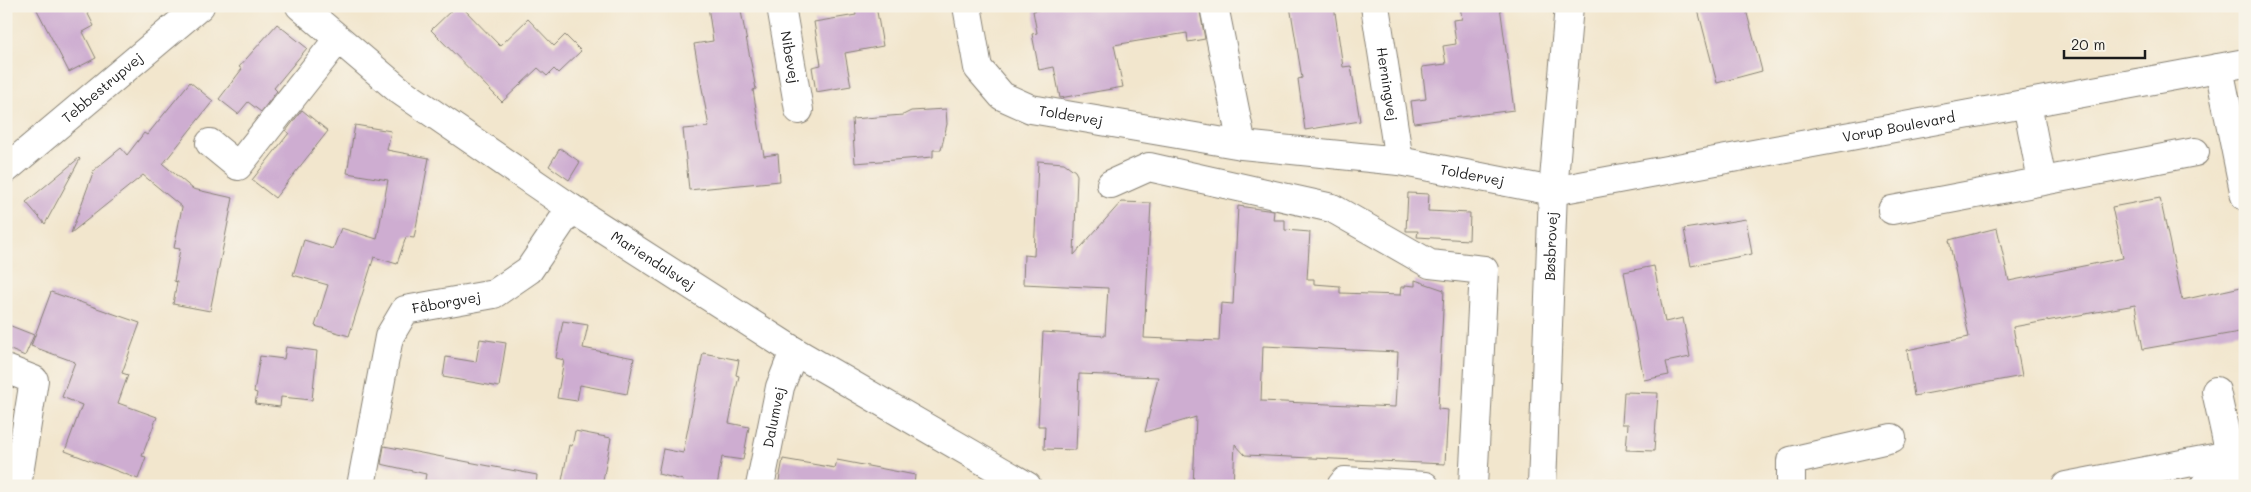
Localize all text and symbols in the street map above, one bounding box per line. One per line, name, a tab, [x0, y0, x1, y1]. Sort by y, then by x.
scale bar	[2064, 28, 2145, 60]
street label: Nibevej	[776, 29, 804, 85]
text: 20 m	[2071, 34, 2105, 54]
street label: Herningvej	[1372, 46, 1403, 122]
street label: Tebbestrupvej	[58, 48, 147, 127]
street label: Toldervej	[1037, 100, 1105, 130]
street label: Vorup Boulevard	[1841, 107, 1957, 146]
street label: Toldervej	[1438, 159, 1506, 190]
street label: Bøsbrovej	[1540, 211, 1561, 281]
street label: Mariendalsvej	[608, 226, 699, 294]
street label: Fåborgvej	[410, 287, 482, 318]
street label: Dalumvej	[758, 385, 789, 449]

